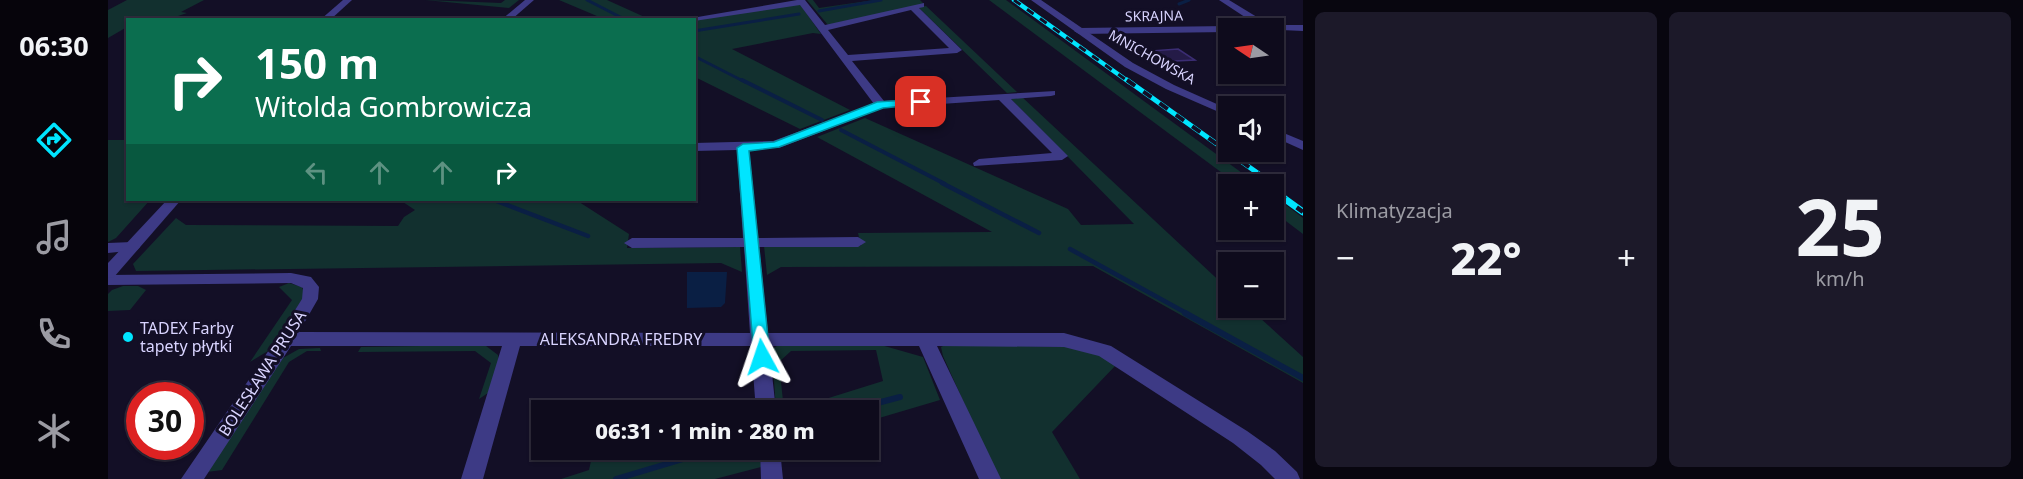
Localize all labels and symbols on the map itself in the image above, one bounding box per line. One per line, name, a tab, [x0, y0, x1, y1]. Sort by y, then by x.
street label: SKRAJNA	[1125, 5, 1183, 26]
north arrow	[1218, 18, 1284, 84]
street label: MNICHOWSKA	[1105, 25, 1199, 88]
pin	[895, 76, 946, 127]
street label: BOLESŁAWA PRUSA	[213, 305, 311, 440]
place label: TADEX Farby tapety płytki	[140, 317, 235, 357]
position arrow	[730, 325, 794, 389]
street label: ALEKSANDRA FREDRY	[540, 328, 703, 350]
marker: TADEX Farby tapety płytki	[121, 330, 135, 344]
speed limit sign: 30	[126, 382, 204, 460]

